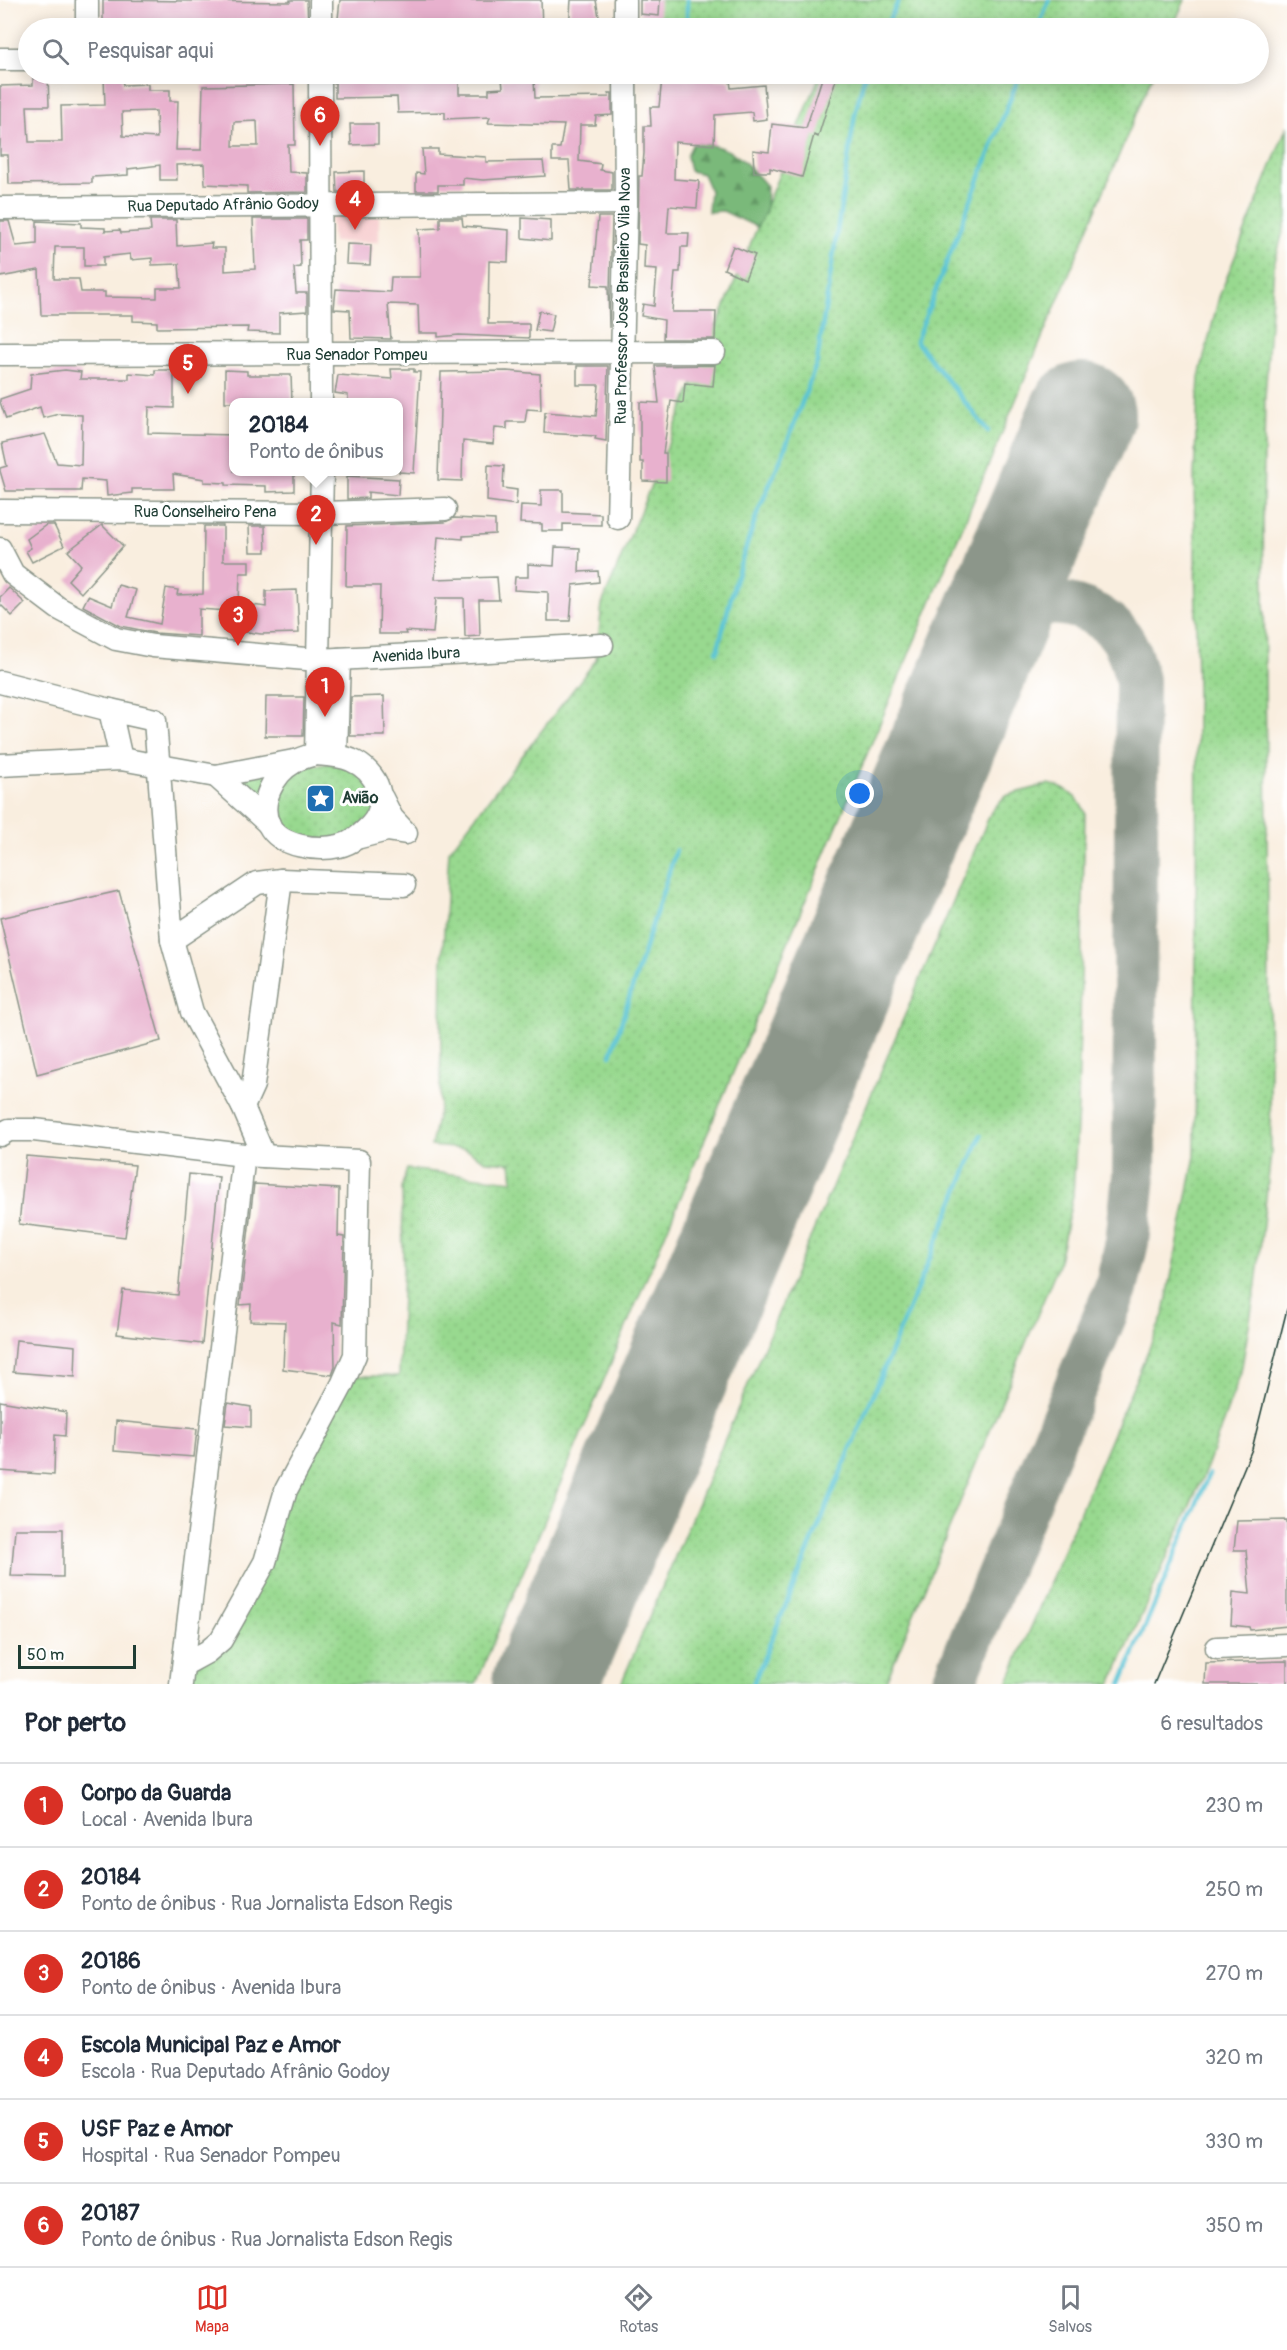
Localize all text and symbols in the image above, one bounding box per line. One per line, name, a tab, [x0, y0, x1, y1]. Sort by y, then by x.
search box	[18, 18, 1269, 84]
icon: search	[39, 35, 72, 68]
text: Pesquisar aqui	[87, 37, 213, 65]
pin: 6	[300, 96, 340, 146]
street label: Rua Professor José Brasileiro Vila Nova	[611, 167, 635, 425]
pin: 4	[336, 180, 374, 230]
street label: Rua Deputado Afrânio Godoy	[127, 193, 319, 217]
pin: 5	[168, 344, 207, 394]
street label: Rua Senador Pompeu	[286, 345, 428, 365]
popup	[229, 398, 403, 476]
text: 20184	[249, 411, 308, 439]
text: Ponto de ônibus	[249, 439, 383, 464]
pin: 2	[296, 496, 336, 545]
street label: Rua Conselheiro Pena	[134, 502, 276, 522]
pin: 3	[218, 596, 258, 646]
street label: Avenida Ibura	[371, 643, 461, 667]
pin: 1	[306, 668, 344, 717]
your location	[845, 779, 874, 808]
place icon: Avião	[305, 782, 337, 814]
place label: Avião	[342, 788, 379, 808]
scale bar	[18, 1642, 136, 1670]
text: 50 m	[27, 1645, 64, 1665]
text: Por perto	[24, 1707, 126, 1739]
text: 6 resultados	[1161, 1711, 1263, 1736]
text: Corpo da Guarda	[81, 1779, 231, 1807]
text: 1	[40, 1793, 47, 1818]
text: 230 m	[1206, 1793, 1263, 1818]
text: Local · Avenida Ibura	[81, 1807, 253, 1832]
text: 20184	[81, 1863, 141, 1891]
text: 2	[38, 1877, 49, 1902]
text: 250 m	[1205, 1877, 1263, 1902]
text: Ponto de ônibus · Rua Jornalista Edson Regis	[81, 1891, 452, 1916]
text: 20186	[81, 1947, 141, 1975]
text: 3	[38, 1961, 49, 1986]
text: 270 m	[1205, 1961, 1263, 1986]
text: Ponto de ônibus · Avenida Ibura	[81, 1975, 341, 2000]
text: Escola Municipal Paz e Amor	[81, 2031, 341, 2059]
text: 4	[38, 2045, 49, 2070]
text: 320 m	[1205, 2045, 1263, 2070]
text: Escola · Rua Deputado Afrânio Godoy	[81, 2059, 390, 2084]
text: USF Paz e Amor	[81, 2115, 233, 2143]
text: 5	[38, 2129, 49, 2154]
text: 330 m	[1205, 2129, 1263, 2154]
text: Hospital · Rua Senador Pompeu	[81, 2143, 341, 2168]
text: 20187	[81, 2199, 140, 2227]
text: 6	[38, 2213, 49, 2238]
text: 350 m	[1205, 2213, 1263, 2238]
text: Ponto de ônibus · Rua Jornalista Edson Regis	[81, 2227, 452, 2252]
tab: Mapa	[195, 2281, 229, 2337]
tab: Rotas	[619, 2281, 658, 2337]
tab: Salvos	[1048, 2281, 1092, 2337]

